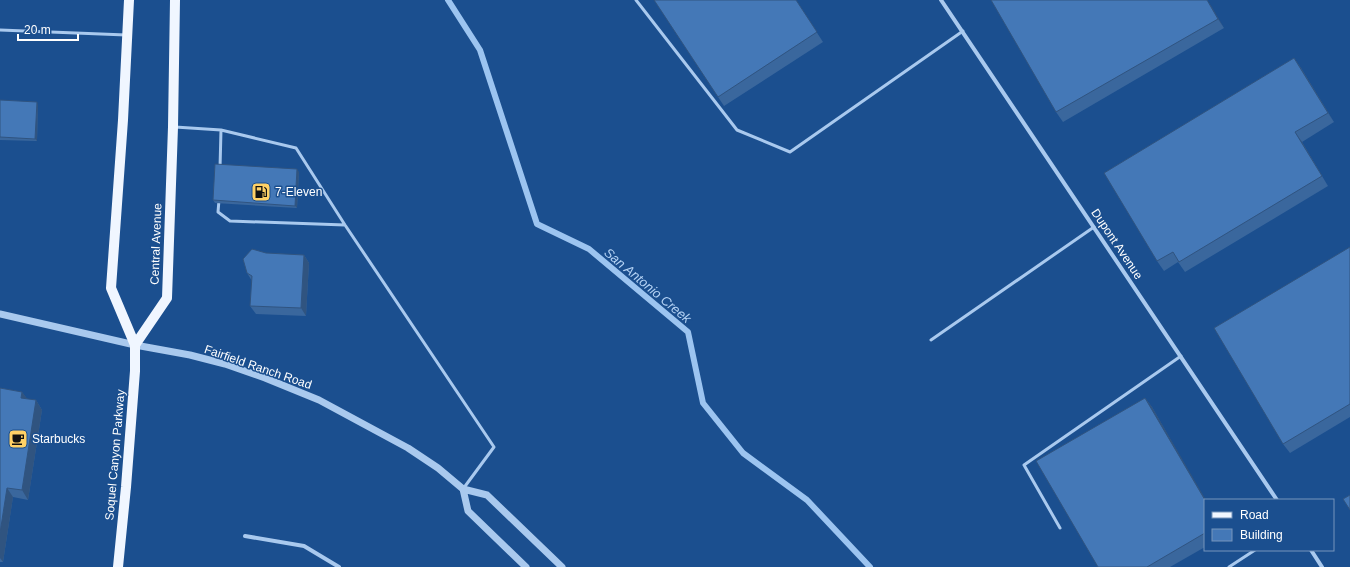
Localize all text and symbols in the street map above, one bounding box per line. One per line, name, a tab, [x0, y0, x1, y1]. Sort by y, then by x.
scale bar	[18, 16, 78, 42]
text: 20 m	[24, 23, 51, 37]
fuel station icon: 7-Eleven	[250, 181, 272, 203]
place label: 7-Eleven	[275, 185, 322, 199]
street label: Central Avenue	[148, 203, 164, 285]
street label: Dupont Avenue	[1088, 206, 1146, 282]
water label: San Antonio Creek	[601, 245, 695, 327]
street label: Fairfield Ranch Road	[202, 342, 314, 392]
street label: Soquel Canyon Parkway	[102, 389, 128, 521]
cafe icon: Starbucks	[7, 428, 29, 450]
place label: Starbucks	[32, 432, 85, 446]
legend	[1204, 499, 1334, 551]
text: Road	[1240, 508, 1269, 522]
text: Building	[1240, 528, 1283, 542]

